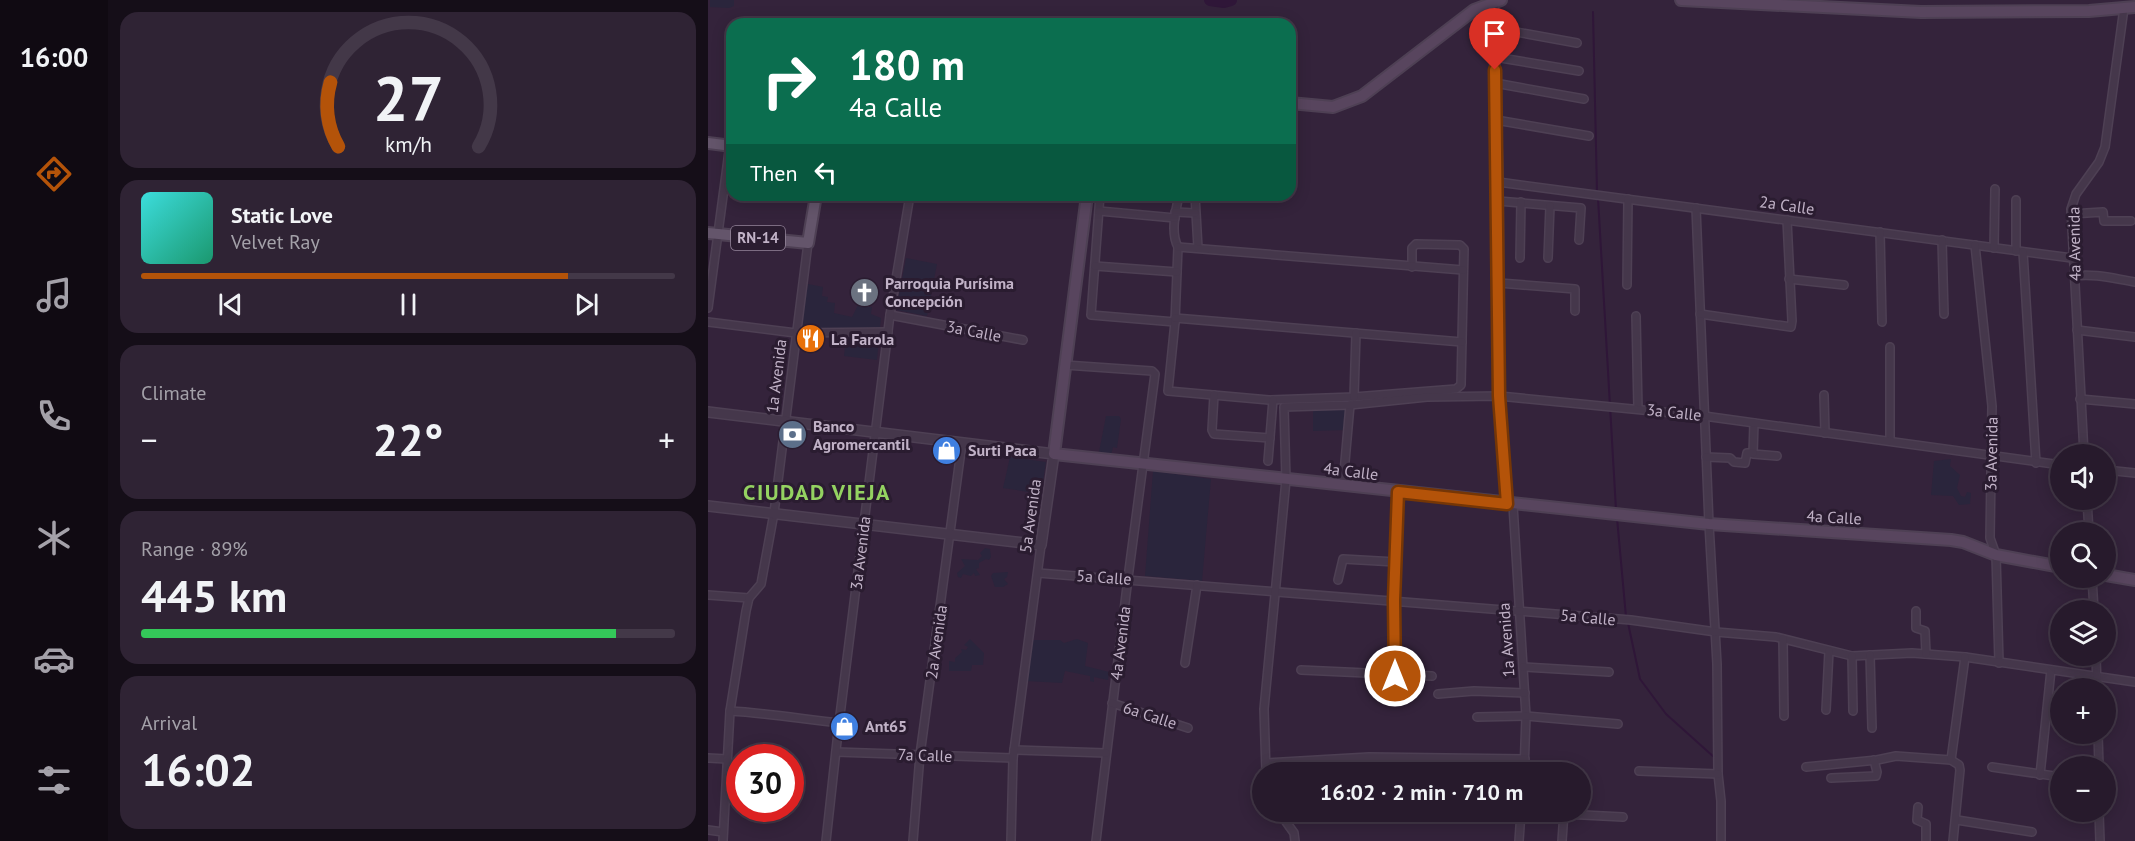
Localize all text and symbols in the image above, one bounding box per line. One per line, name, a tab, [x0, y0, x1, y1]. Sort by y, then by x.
pin	[1469, 8, 1520, 70]
icon: arrive	[1478, 17, 1511, 50]
text: 180 m	[849, 37, 965, 92]
text: 16:00	[20, 40, 88, 74]
icon: right	[750, 42, 828, 120]
text: 27	[373, 57, 443, 138]
text: 4a Calle	[849, 90, 942, 124]
text: km/h	[384, 130, 431, 158]
icon: directions	[33, 153, 75, 195]
icon: left	[809, 156, 842, 189]
text: Then	[750, 159, 797, 187]
street label: 2a Calle	[1758, 191, 1816, 219]
text: Static Love	[231, 201, 333, 229]
street label: 4a Avenida	[2063, 207, 2085, 281]
road number: RN-14	[731, 226, 785, 250]
text: Velvet Ray	[231, 229, 320, 255]
place label: Parroquia Purísima Concepción	[885, 273, 1014, 311]
icon: music	[33, 274, 75, 316]
church icon: Parroquia Purísima Concepción	[848, 276, 880, 308]
icon: previous	[214, 288, 247, 321]
icon: pause	[392, 288, 425, 321]
icon: next	[570, 288, 603, 321]
street label: 3a Calle	[945, 316, 1003, 346]
restaurant icon: La Farola	[794, 323, 826, 355]
place label: La Farola	[831, 329, 894, 349]
street label: 1a Avenida	[762, 338, 790, 414]
text: Climate	[141, 380, 207, 406]
icon: phone	[33, 395, 75, 437]
street label: 3a Calle	[1646, 399, 1702, 425]
text: 22°	[373, 410, 443, 468]
place label: Banco Agromercantil	[813, 416, 910, 454]
street label: 3a Avenida	[1980, 417, 2002, 491]
text: −	[141, 418, 158, 461]
text: +	[658, 418, 675, 461]
bank icon: Banco Agromercantil	[776, 419, 808, 451]
shop icon: Surti Paca	[931, 434, 963, 466]
place label: Surti Paca	[968, 440, 1037, 460]
map controls	[2050, 444, 2116, 822]
button: sound	[2050, 444, 2116, 510]
street label: 4a Calle	[1322, 458, 1380, 484]
district label: CIUDAD VIEJA	[743, 478, 891, 506]
street label: 5a Avenida	[1015, 478, 1045, 554]
street label: 4a Calle	[1806, 506, 1862, 528]
street label: 3a Avenida	[846, 515, 874, 591]
icon: climate	[33, 517, 75, 559]
button: search	[2050, 522, 2116, 588]
text: Range · 89%	[141, 536, 248, 562]
street label: 5a Calle	[1076, 565, 1132, 589]
text: 445 km	[141, 566, 287, 624]
button: layers	[2050, 600, 2116, 666]
street label: 1a Avenida	[1493, 602, 1519, 678]
street label: 2a Avenida	[921, 604, 951, 680]
street label: 4a Avenida	[1106, 605, 1134, 681]
street label: 5a Calle	[1560, 605, 1616, 629]
icon: car	[33, 638, 75, 680]
position arrow	[1363, 644, 1427, 708]
button: +	[2050, 678, 2116, 744]
street label: 6a Calle	[1121, 697, 1179, 733]
text: Arrival	[141, 710, 197, 736]
shop icon: Ant65	[828, 710, 860, 742]
place label: Ant65	[865, 716, 907, 736]
text: 16:02	[141, 740, 255, 798]
speed limit sign: 30	[726, 744, 804, 822]
street label: 7a Calle	[897, 744, 953, 766]
button: −	[2050, 756, 2116, 822]
icon: filters	[33, 759, 75, 801]
text: 16:02 · 2 min · 710 m	[1320, 778, 1523, 806]

